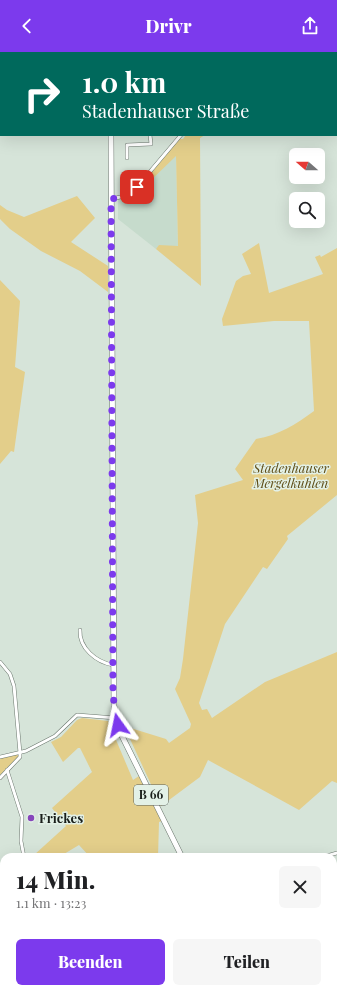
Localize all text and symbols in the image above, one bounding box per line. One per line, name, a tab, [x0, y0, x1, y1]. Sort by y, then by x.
text: Drivr	[145, 14, 192, 38]
icon: back	[16, 15, 38, 37]
icon: share	[299, 15, 321, 37]
text: 1.0 km	[82, 63, 166, 100]
icon: right	[16, 68, 68, 120]
text: Stadenhauser Straße	[82, 99, 249, 123]
north arrow	[289, 148, 325, 184]
map controls	[289, 148, 325, 228]
pin	[120, 170, 154, 204]
icon: arrive	[126, 176, 148, 198]
button: search	[289, 192, 325, 228]
park label: Stadenhauser Mergelkuhlen	[252, 459, 329, 491]
position arrow	[97, 704, 139, 746]
road number: B 66	[134, 785, 168, 805]
place label: Frickes	[39, 809, 83, 826]
marker: Frickes	[26, 813, 36, 823]
text: 14 Min.	[16, 863, 95, 895]
button: close	[279, 866, 321, 908]
text: 1.1 km · 13:23	[16, 894, 86, 911]
button: Beenden	[16, 939, 165, 985]
button: Teilen	[173, 939, 321, 985]

